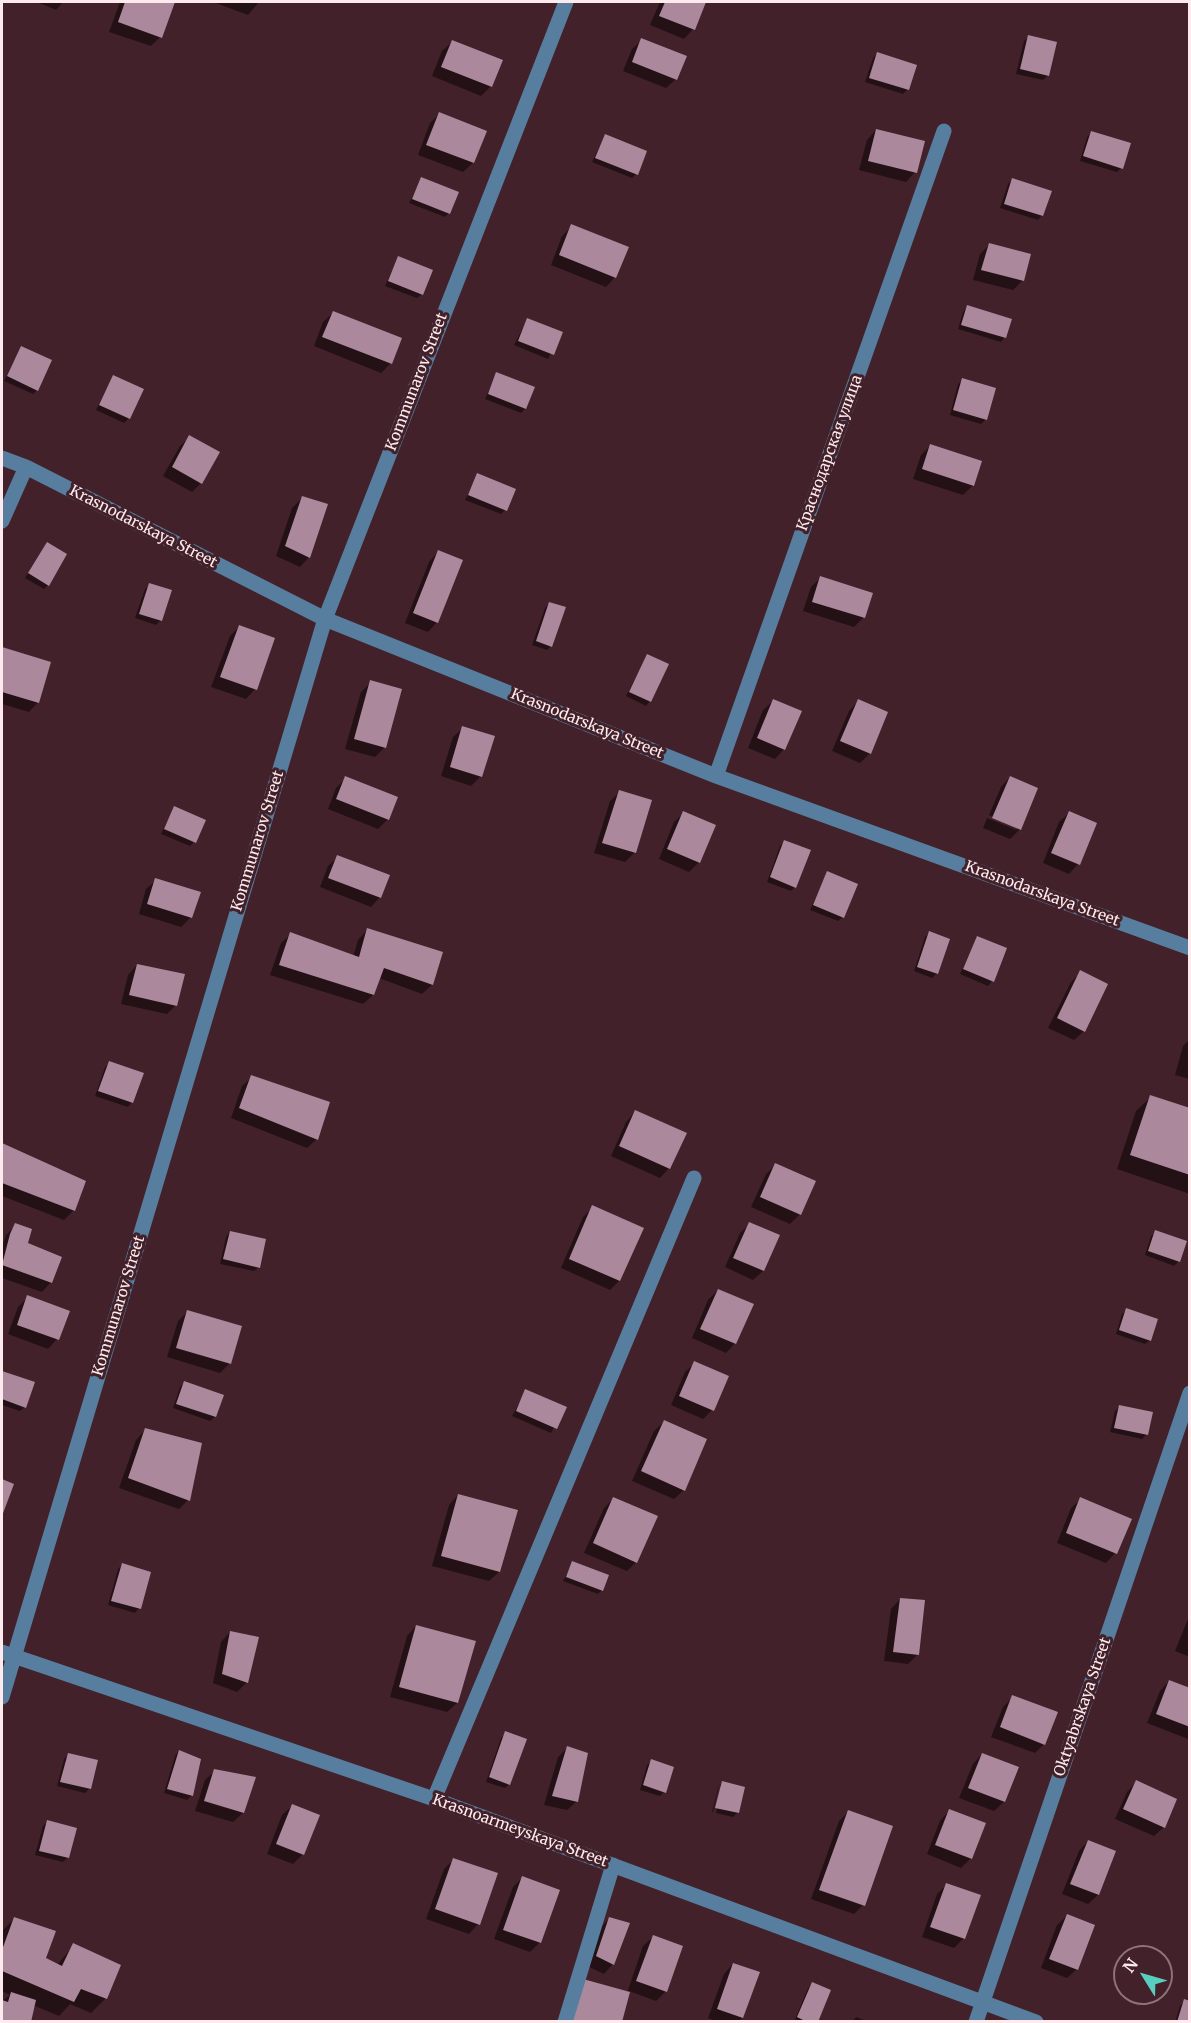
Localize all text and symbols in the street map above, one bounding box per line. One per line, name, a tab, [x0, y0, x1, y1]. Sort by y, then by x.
street label: Kommunarov Street	[382, 311, 452, 453]
street label: Краснодарская улица	[793, 373, 867, 533]
street label: Krasnodarskaya Street	[66, 482, 220, 572]
street label: Krasnodarskaya Street	[508, 685, 666, 763]
street label: Kommunarov Street	[228, 769, 288, 913]
street label: Krasnodarskaya Street	[962, 858, 1122, 930]
street label: Kommunarov Street	[89, 1234, 149, 1378]
street label: Oktyabrskaya Street	[1051, 1635, 1115, 1779]
street label: Krasnoarmeyskaya Street	[430, 1791, 610, 1871]
north arrow	[1113, 1945, 1173, 2005]
text: N	[1118, 1954, 1142, 1976]

